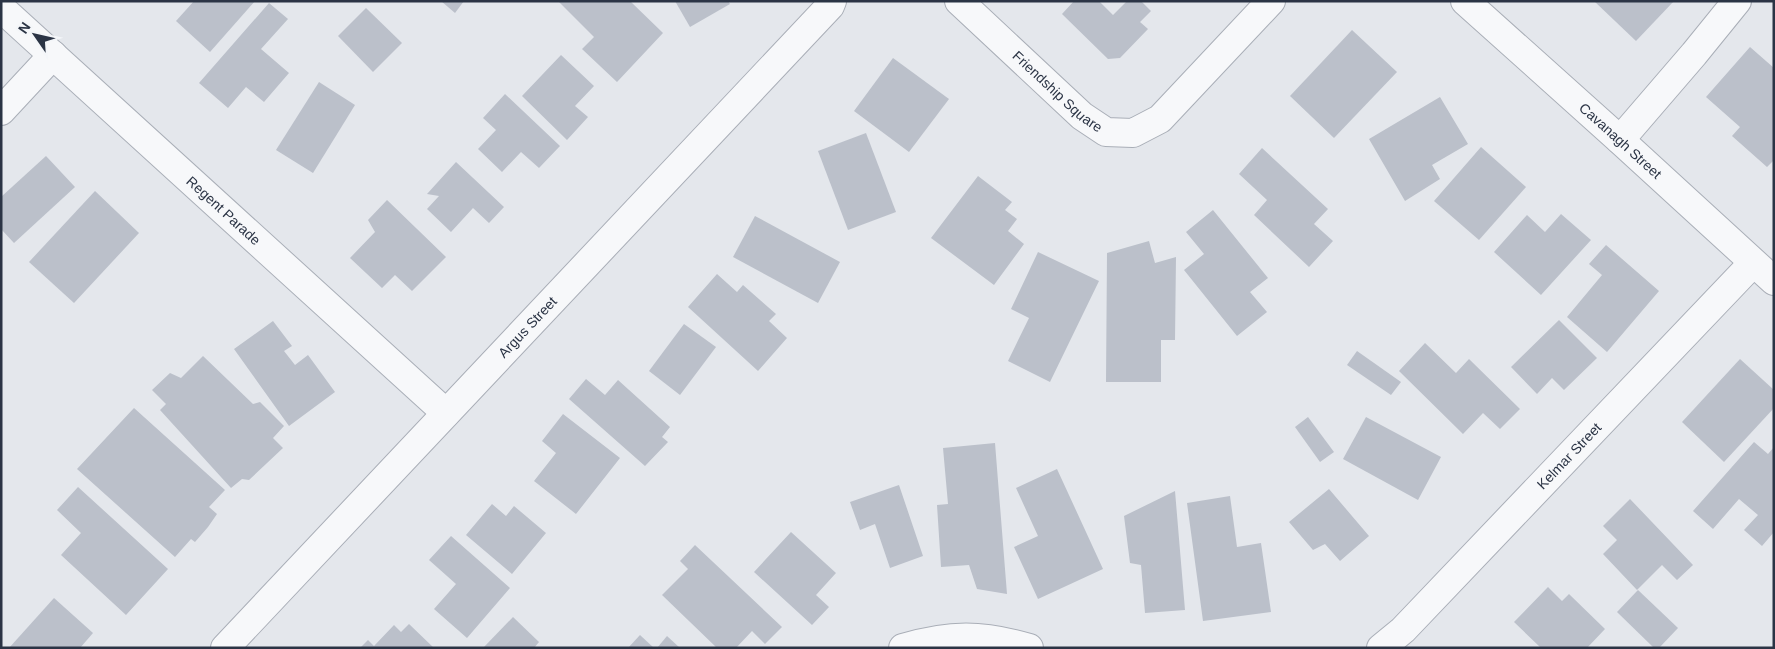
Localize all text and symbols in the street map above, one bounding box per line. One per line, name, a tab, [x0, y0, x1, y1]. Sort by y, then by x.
north arrow	[10, 10, 60, 60]
text: N	[15, 19, 34, 36]
street label: Friendship Square	[1010, 48, 1106, 135]
street label: Cavanagh Street	[1576, 99, 1665, 182]
street label: Regent Parade	[183, 173, 264, 248]
street label: Argus Street	[495, 293, 560, 361]
street label: Kelmar Street	[1534, 419, 1604, 492]

